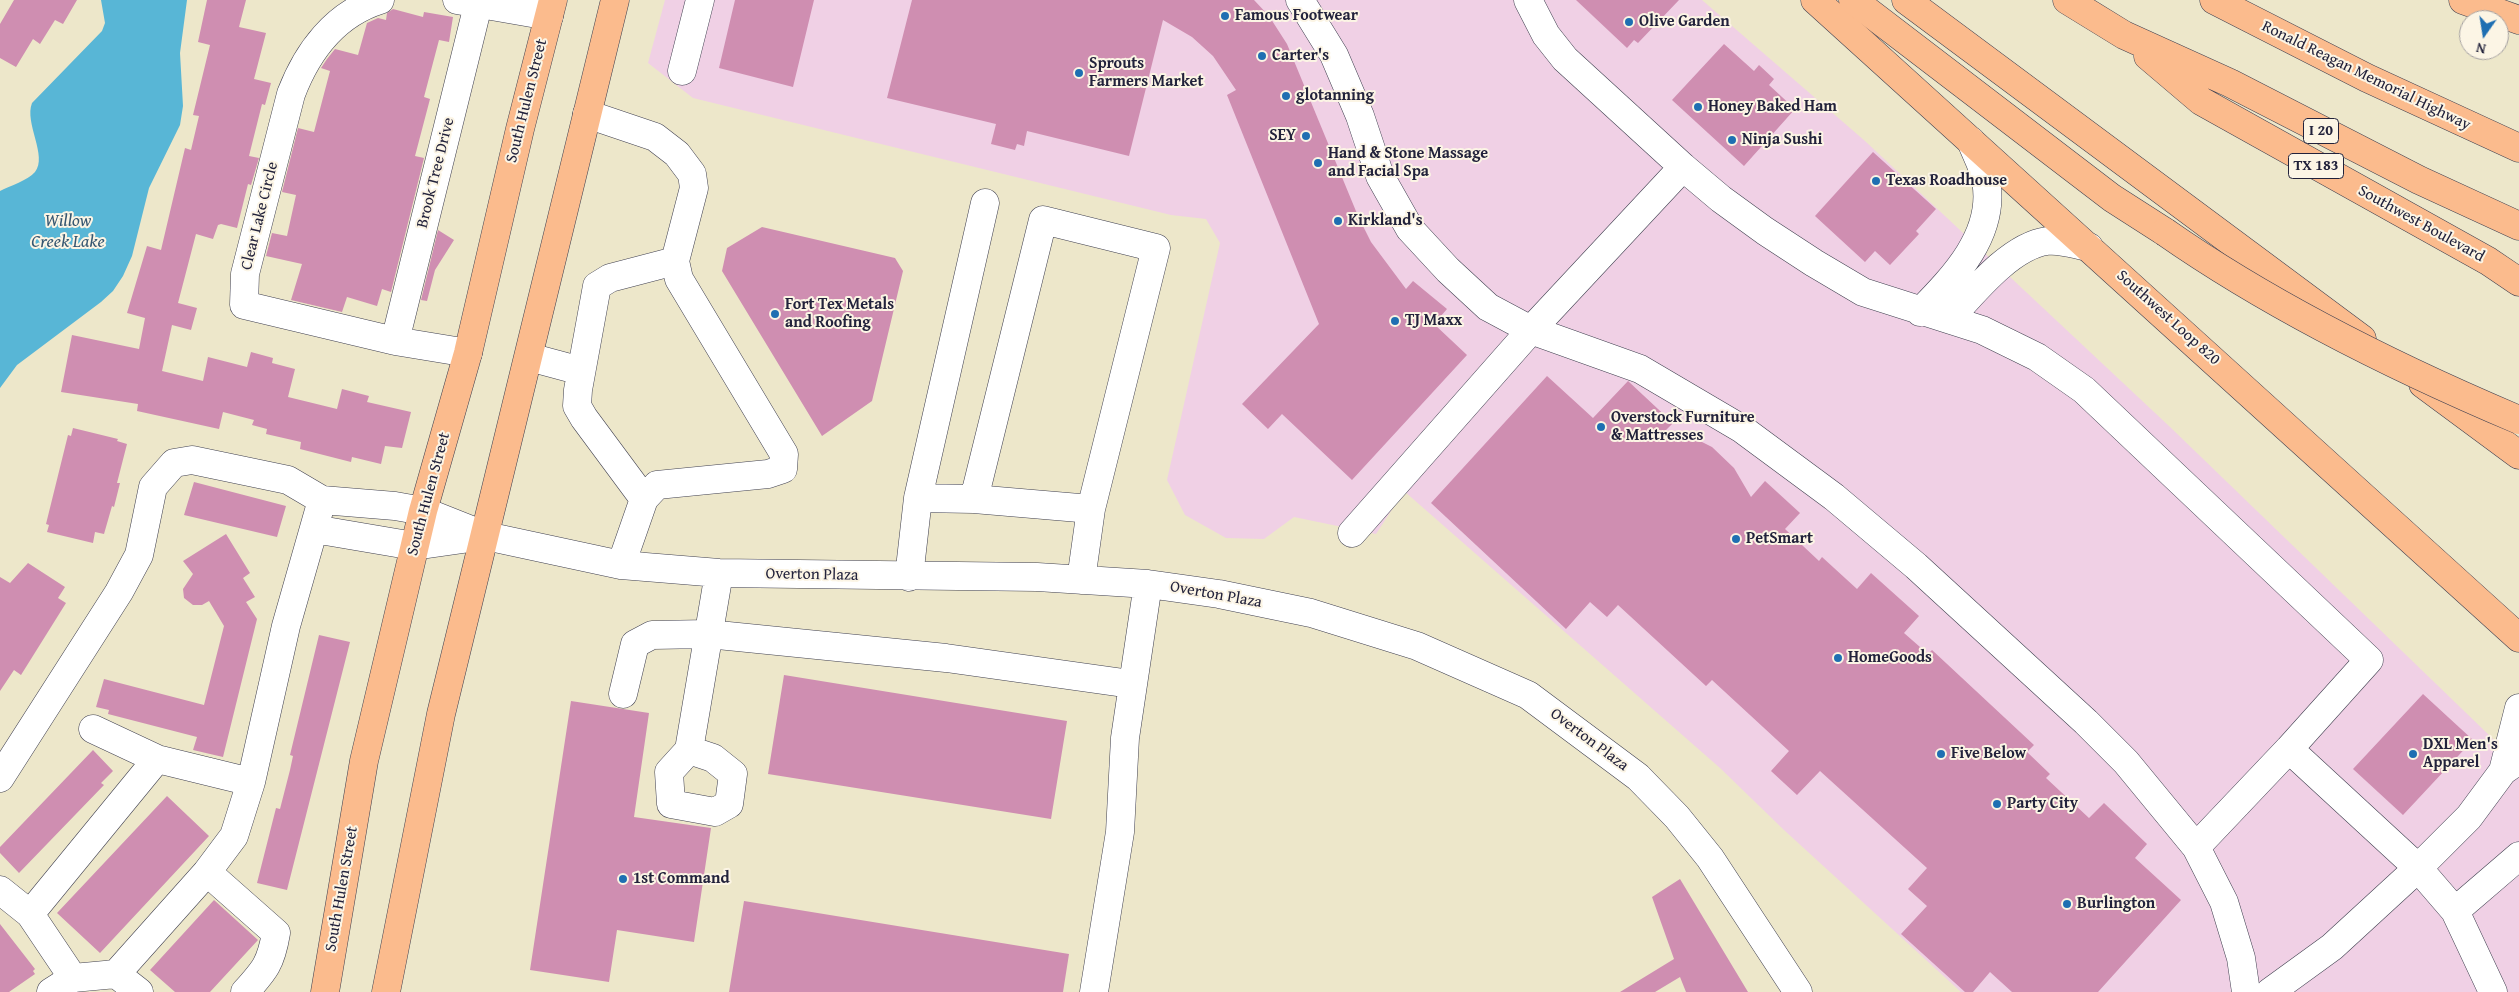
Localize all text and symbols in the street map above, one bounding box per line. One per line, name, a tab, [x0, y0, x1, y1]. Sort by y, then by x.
place label: Famous Footwear	[1235, 6, 1358, 26]
marker: Famous Footwear	[1219, 10, 1231, 22]
north arrow	[2459, 10, 2509, 60]
place label: Olive Garden	[1639, 12, 1730, 32]
marker: Olive Garden	[1623, 16, 1635, 28]
street label: Ronald Reagan Memorial Highway	[2258, 17, 2474, 135]
street label: South Hulen Street	[502, 37, 552, 165]
text: N	[2474, 38, 2488, 59]
place label: Carter's	[1272, 46, 1329, 66]
marker: Carter's	[1256, 50, 1268, 62]
place label: Sprouts Farmers Market	[1089, 54, 1204, 92]
marker: Sprouts Farmers Market	[1073, 67, 1085, 79]
place label: glotanning	[1296, 86, 1374, 106]
marker: glotanning	[1280, 90, 1292, 102]
place label: Honey Baked Ham	[1708, 97, 1837, 117]
marker: Honey Baked Ham	[1692, 101, 1704, 113]
street label: Brook Tree Drive	[413, 116, 459, 230]
road number: I 20	[2304, 118, 2338, 144]
place label: SEY	[1269, 126, 1296, 146]
marker: SEY	[1300, 130, 1312, 142]
place label: Ninja Sushi	[1742, 130, 1822, 150]
marker: Ninja Sushi	[1726, 134, 1738, 146]
place label: Hand & Stone Massage and Facial Spa	[1328, 144, 1488, 182]
road number: TX 183	[2288, 154, 2344, 178]
marker: Hand & Stone Massage and Facial Spa	[1312, 157, 1324, 169]
street label: Clear Lake Circle	[237, 160, 283, 272]
place label: Texas Roadhouse	[1886, 171, 2007, 191]
marker: Texas Roadhouse	[1870, 175, 1882, 187]
street label: Southwest Boulevard	[2355, 181, 2487, 267]
water label: Willow Creek Lake	[31, 210, 105, 252]
place label: Kirkland's	[1348, 211, 1423, 231]
marker: Kirkland's	[1332, 215, 1344, 227]
street label: Southwest Loop 820	[2112, 266, 2224, 370]
place label: Fort Tex Metals and Roofing	[785, 295, 894, 333]
marker: Fort Tex Metals and Roofing	[769, 308, 781, 320]
place label: TJ Maxx	[1405, 311, 1462, 331]
marker: TJ Maxx	[1389, 315, 1401, 327]
place label: Overstock Furniture & Mattresses	[1611, 408, 1755, 446]
marker: Overstock Furniture & Mattresses	[1595, 421, 1607, 433]
street label: South Hulen Street	[403, 430, 455, 558]
place label: PetSmart	[1746, 529, 1813, 549]
marker: PetSmart	[1730, 533, 1742, 545]
street label: Overton Plaza	[765, 565, 859, 585]
street label: Overton Plaza	[1169, 577, 1263, 613]
place label: HomeGoods	[1848, 648, 1932, 668]
marker: HomeGoods	[1832, 652, 1844, 664]
street label: Overton Plaza	[1546, 704, 1632, 776]
place label: DXL Men's Apparel	[2423, 735, 2498, 773]
place label: Five Below	[1951, 744, 2026, 764]
marker: Five Below	[1935, 748, 1947, 760]
marker: DXL Men's Apparel	[2407, 748, 2419, 760]
place label: Party City	[2007, 794, 2078, 814]
marker: Party City	[1991, 798, 2003, 810]
street label: South Hulen Street	[322, 825, 362, 953]
place label: 1st Command	[633, 869, 730, 889]
marker: 1st Command	[617, 873, 629, 885]
place label: Burlington	[2077, 894, 2155, 914]
marker: Burlington	[2061, 898, 2073, 910]

